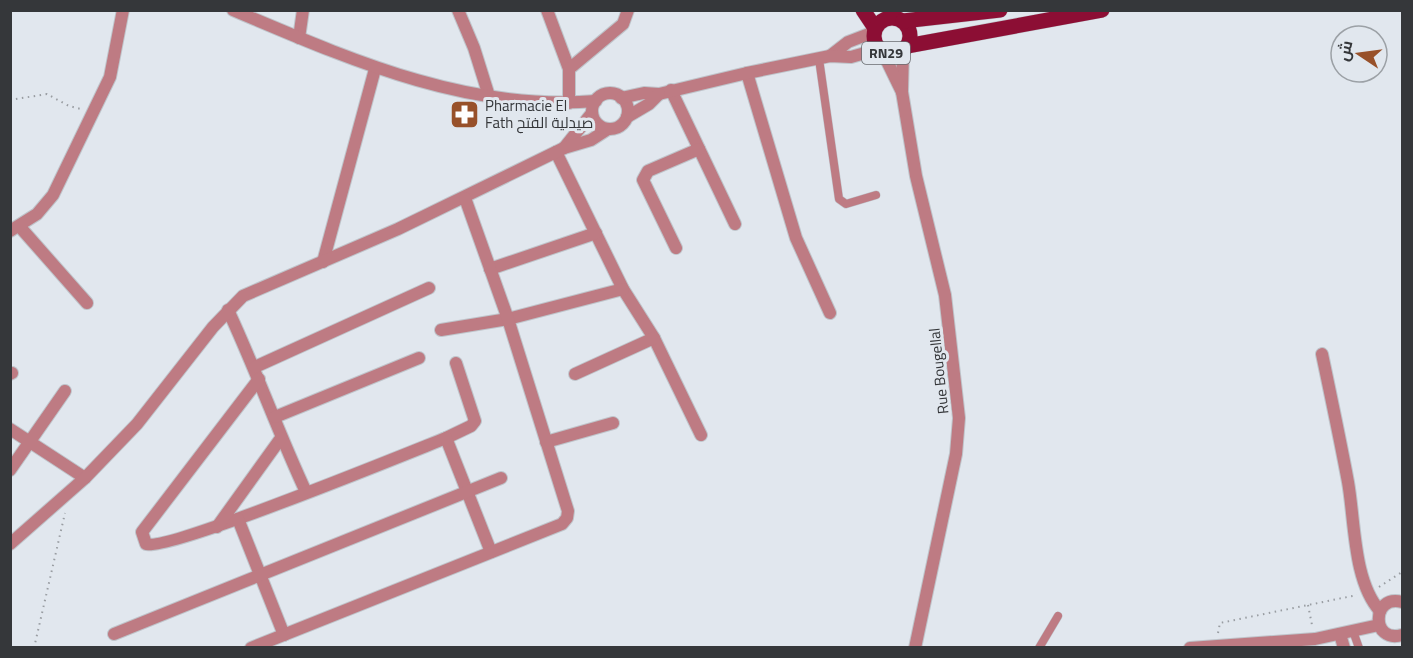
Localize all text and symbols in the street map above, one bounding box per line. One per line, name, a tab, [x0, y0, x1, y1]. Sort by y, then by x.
north arrow	[1329, 24, 1389, 84]
text: ش	[1330, 38, 1358, 63]
road number: RN29	[862, 42, 910, 64]
place label: Pharmacie El Fath صيدلية الفتح	[485, 94, 593, 134]
pharmacy icon: Pharmacie El Fath صيدلية الفتح	[448, 99, 480, 131]
street label: Rue Bougellal	[923, 327, 954, 415]

